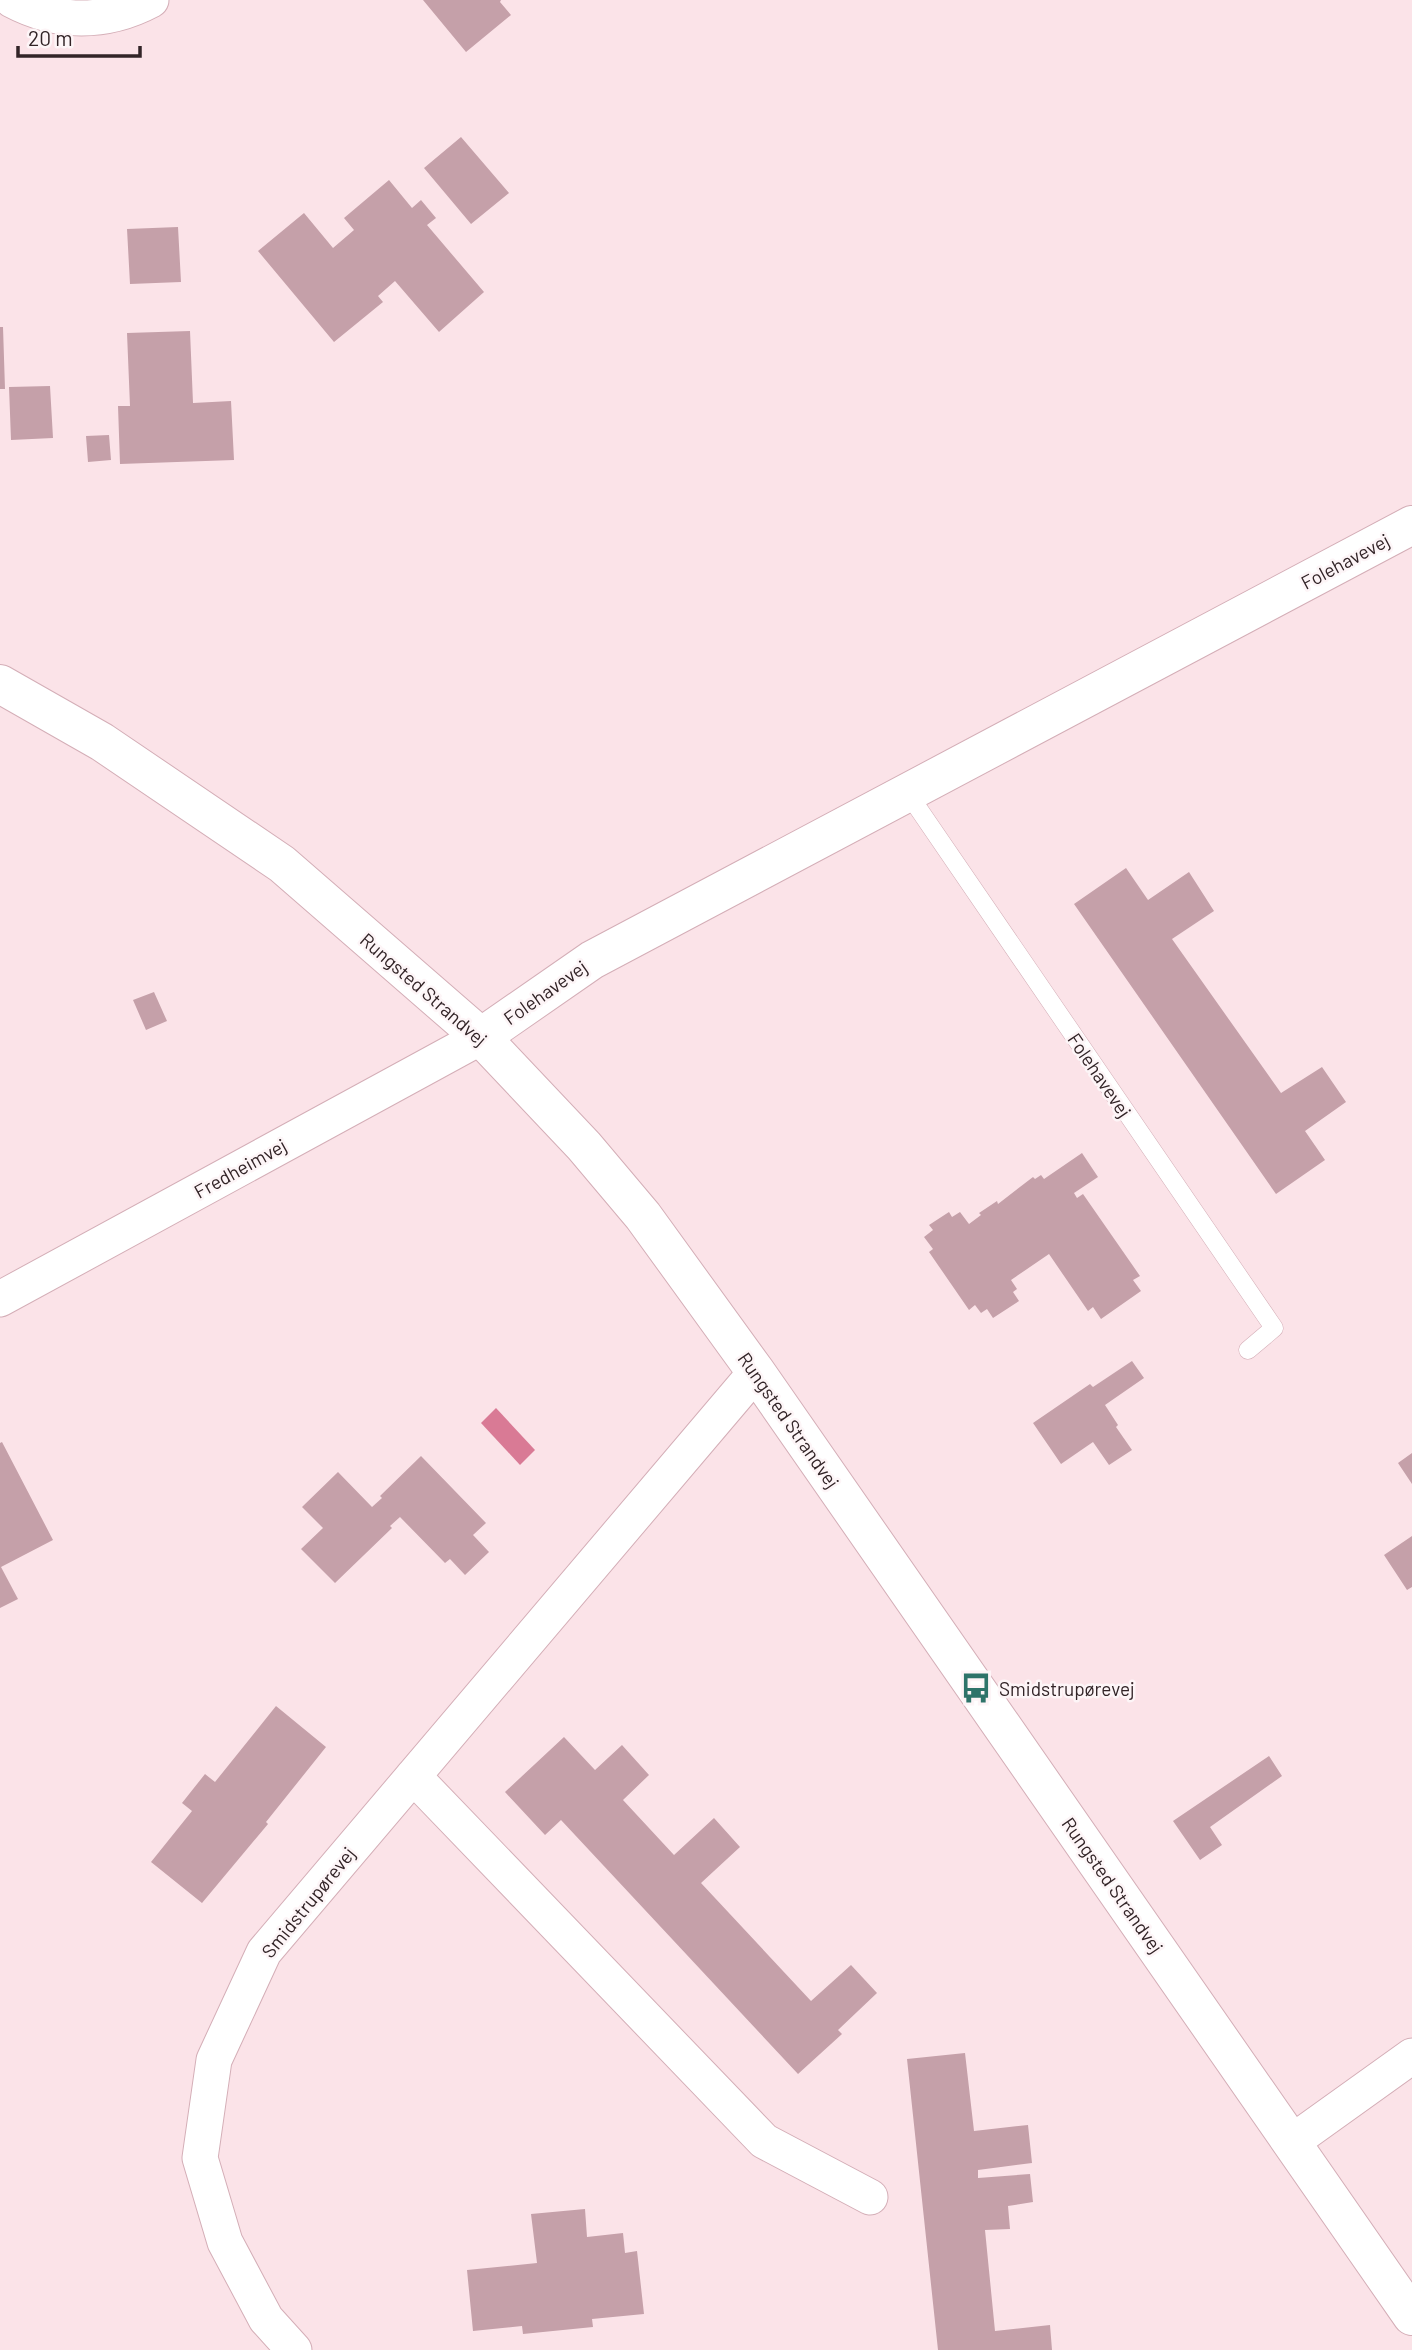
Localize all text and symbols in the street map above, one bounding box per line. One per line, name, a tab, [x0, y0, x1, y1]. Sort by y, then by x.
scale bar	[18, 14, 140, 58]
text: 20 m	[28, 25, 73, 50]
street label: Folehavevej	[1297, 528, 1393, 594]
street label: Rungsted Strandvej	[356, 928, 492, 1050]
street label: Folehavevej	[499, 955, 591, 1029]
street label: Folehavevej	[1063, 1028, 1137, 1122]
street label: Fredheimvej	[190, 1133, 290, 1203]
street label: Rungsted Strandvej	[733, 1348, 845, 1492]
bus stop icon: Smidstrupørevej	[959, 1671, 993, 1705]
place label: Smidstrupørevej	[999, 1677, 1135, 1700]
street label: Rungsted Strandvej	[1057, 1813, 1169, 1957]
street label: Smidstrupørevej	[256, 1842, 360, 1962]

